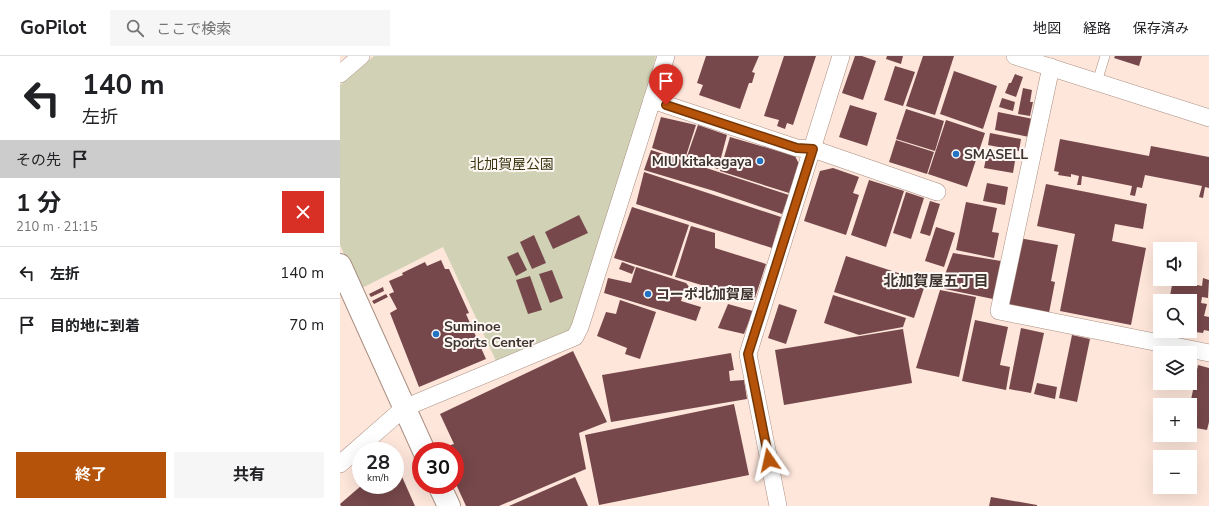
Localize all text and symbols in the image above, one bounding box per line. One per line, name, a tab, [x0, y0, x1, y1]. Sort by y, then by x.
search box	[110, 10, 390, 46]
text: GoPilot	[20, 15, 86, 41]
icon: search	[124, 17, 146, 39]
text: ここで検索	[156, 19, 231, 39]
text: 地図	[1033, 19, 1061, 38]
text: 経路	[1083, 19, 1111, 38]
text: 保存済み	[1133, 19, 1189, 38]
pin	[649, 64, 683, 105]
text: 140 m	[82, 66, 165, 104]
icon: arrive	[655, 70, 677, 92]
icon: left	[16, 72, 68, 124]
text: 左折	[82, 105, 118, 129]
place label: SMASELL	[964, 145, 1028, 164]
icon: arrive	[69, 148, 91, 170]
marker: SMASELL	[951, 149, 961, 159]
text: その先	[16, 150, 61, 170]
place label: MIU kitakagaya	[652, 152, 752, 171]
park label: 北加賀屋公園	[470, 155, 554, 174]
marker: MIU kitakagaya	[755, 156, 765, 166]
text: 1 分	[16, 187, 61, 219]
button: close	[282, 191, 324, 233]
text: 210 m · 21:15	[16, 218, 98, 236]
map controls	[1153, 242, 1197, 494]
button: sound	[1153, 242, 1197, 286]
icon: left	[16, 262, 38, 284]
text: 140 m	[280, 263, 324, 283]
text: 左折	[50, 264, 80, 284]
district label: 北加賀屋五丁目	[883, 271, 989, 291]
place label: コーポ北加賀屋	[656, 285, 754, 304]
marker: コーポ北加賀屋	[643, 289, 653, 299]
button: search	[1153, 294, 1197, 338]
icon: arrive	[16, 314, 38, 336]
text: 70 m	[289, 315, 324, 335]
text: 目的地に到着	[50, 316, 140, 336]
place label: Suminoe Sports Center	[444, 317, 535, 352]
marker: Suminoe Sports Center	[431, 329, 441, 339]
button: layers	[1153, 346, 1197, 390]
button: +	[1153, 398, 1197, 442]
position arrow	[748, 439, 790, 481]
speed limit sign: 30	[412, 442, 464, 494]
text: 28	[366, 449, 390, 476]
button: −	[1153, 450, 1197, 494]
button: 終了	[16, 452, 166, 498]
button: 共有	[174, 452, 324, 498]
text: km/h	[367, 471, 389, 485]

